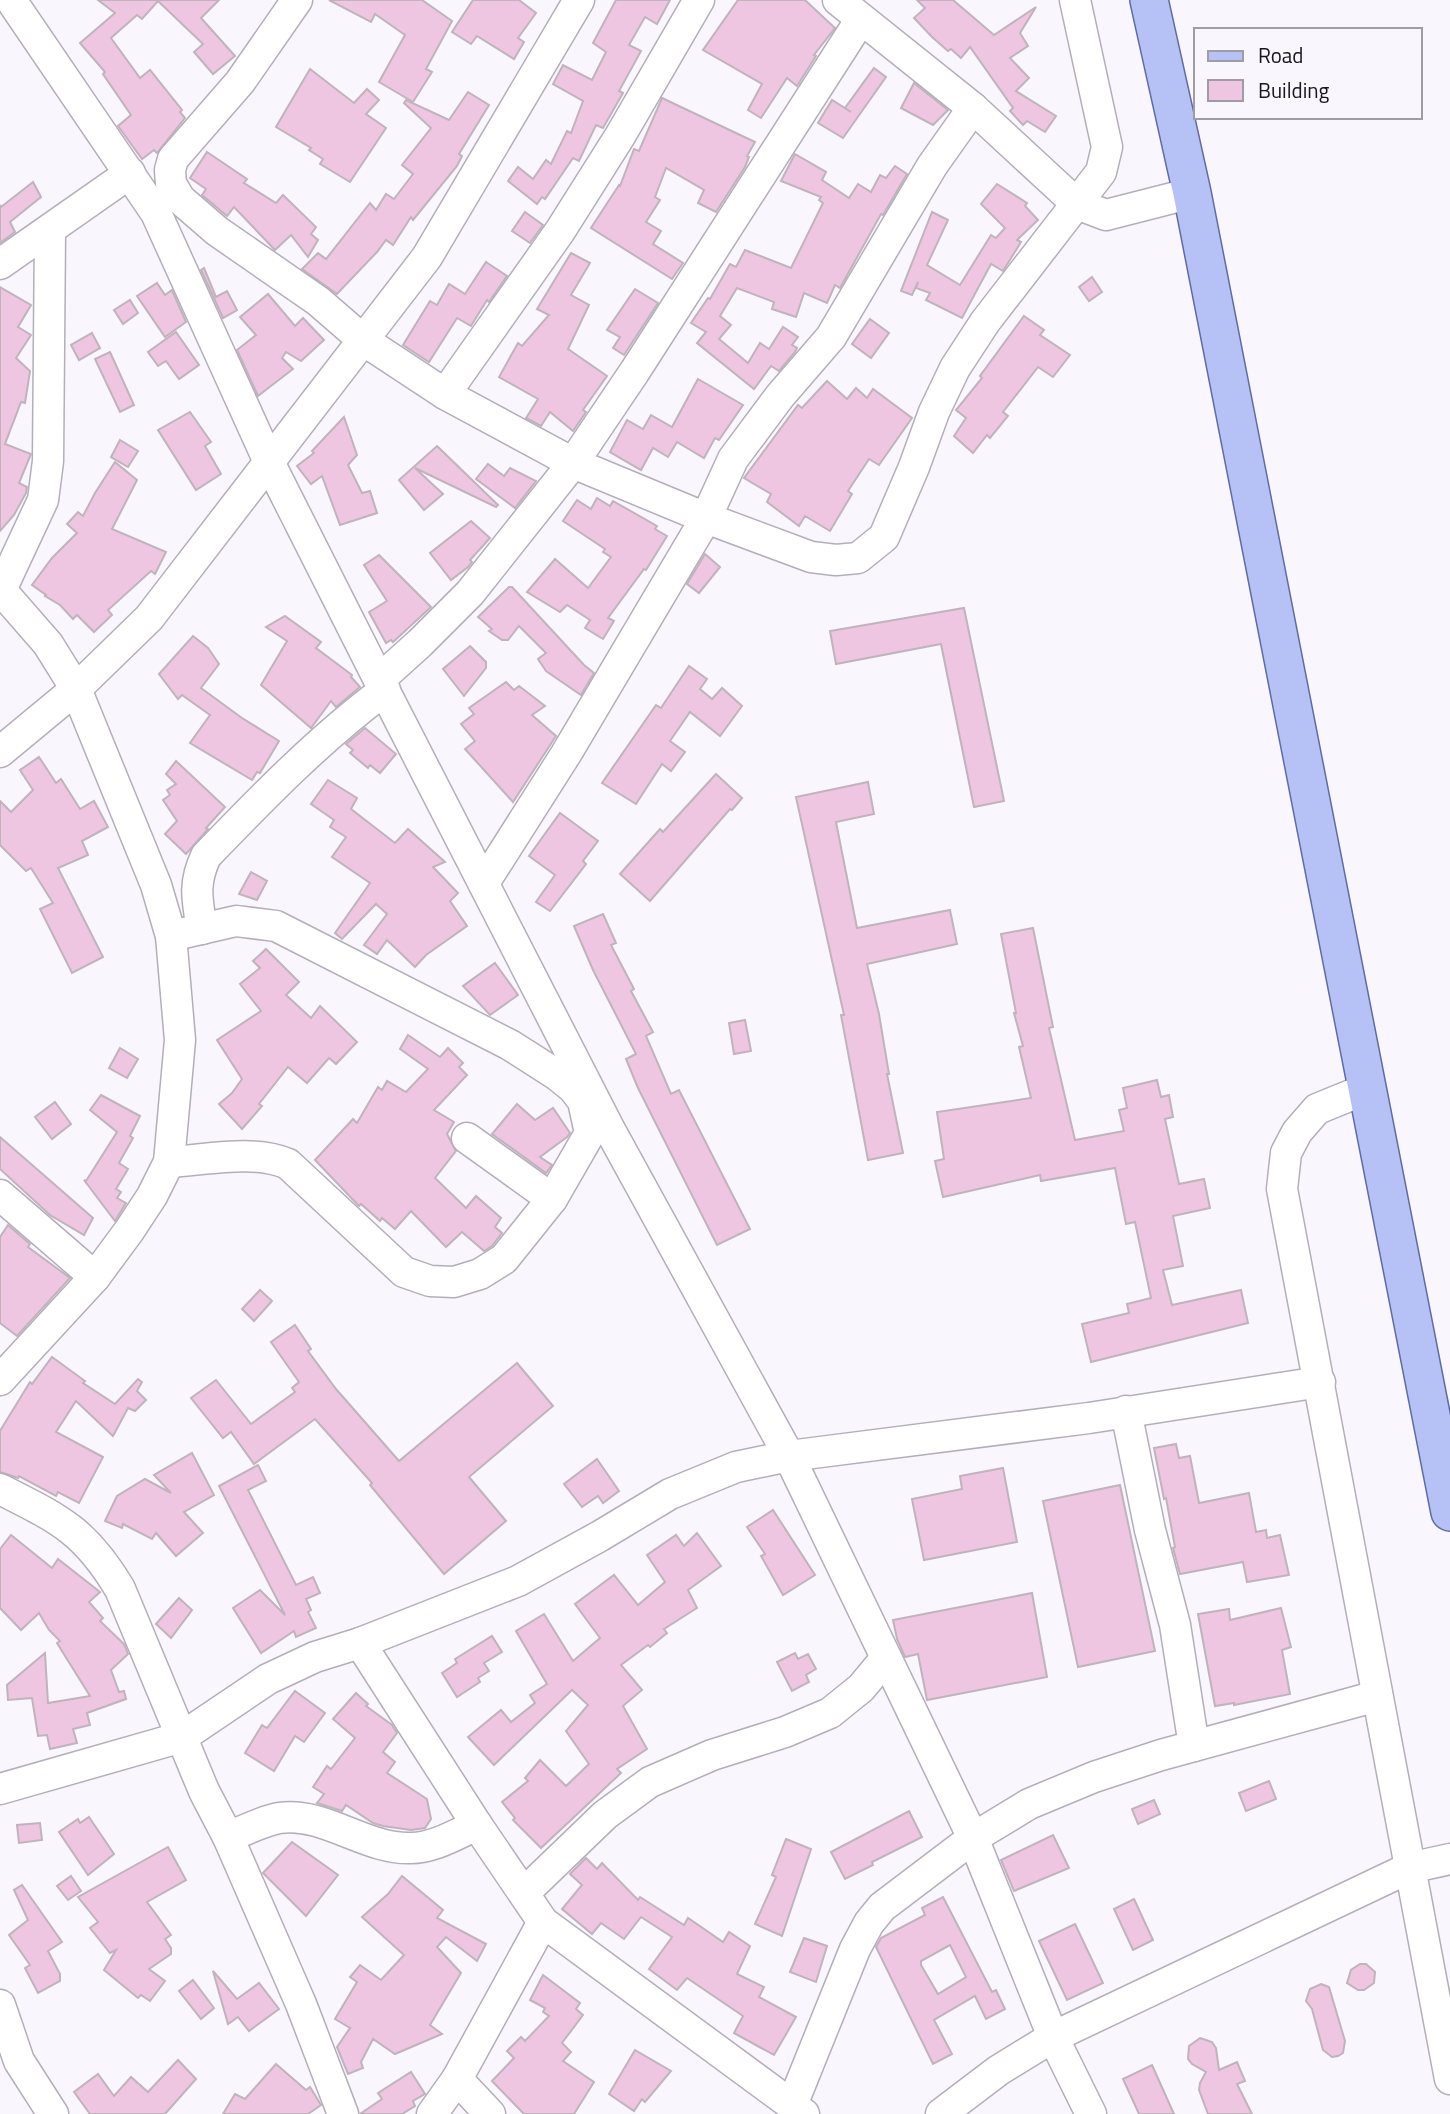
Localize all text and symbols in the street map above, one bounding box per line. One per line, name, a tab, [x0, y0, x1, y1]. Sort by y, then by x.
legend	[1194, 28, 1422, 119]
text: Road	[1258, 39, 1303, 71]
text: Building	[1258, 74, 1330, 106]

